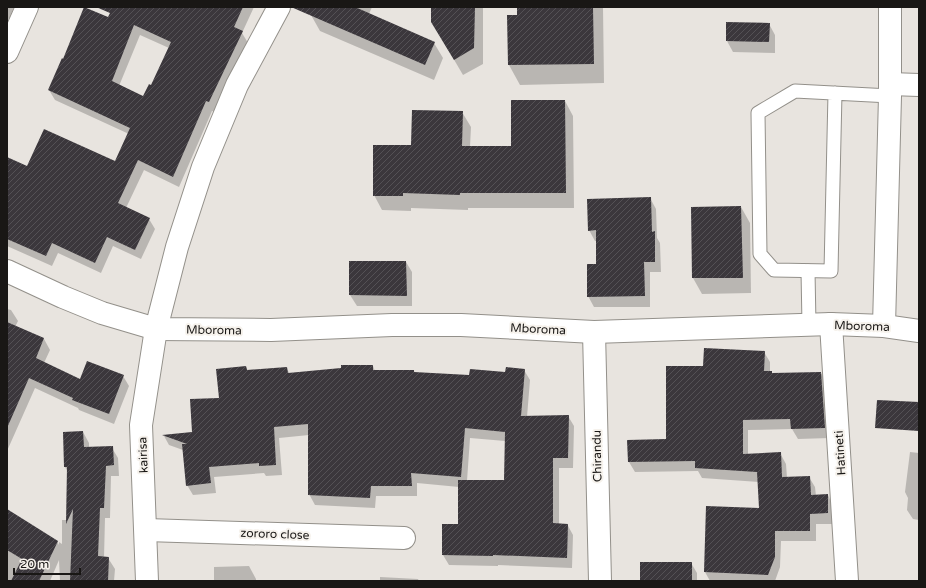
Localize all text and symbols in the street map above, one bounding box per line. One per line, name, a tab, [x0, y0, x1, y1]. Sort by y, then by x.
street label: Mboroma	[834, 318, 890, 334]
street label: Mboroma	[510, 321, 566, 337]
street label: Mboroma	[186, 323, 242, 337]
street label: Chirandu	[590, 430, 604, 482]
street label: Hatineti	[831, 430, 849, 476]
street label: kairisa	[135, 437, 151, 473]
street label: zororo close	[240, 526, 310, 542]
scale bar	[14, 550, 80, 576]
text: 20 m	[20, 557, 49, 571]

